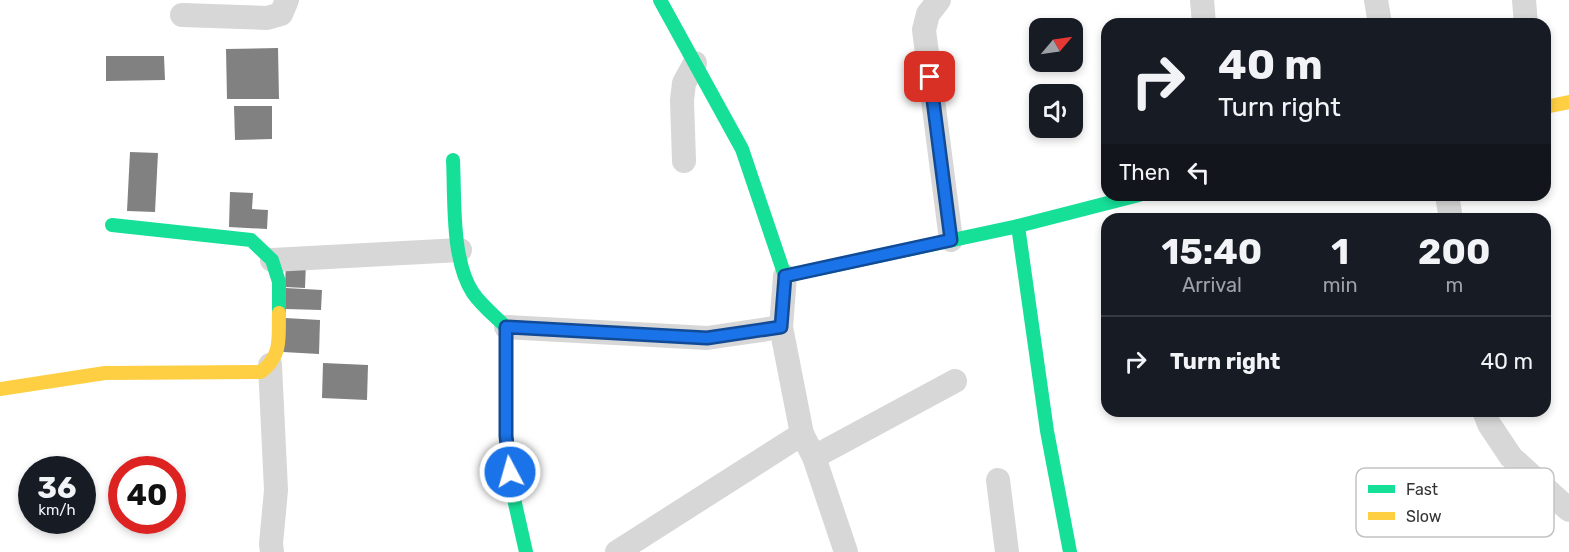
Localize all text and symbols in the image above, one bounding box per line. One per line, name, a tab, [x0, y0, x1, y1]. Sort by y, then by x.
north arrow	[1029, 18, 1083, 72]
map controls	[1029, 18, 1083, 138]
text: 40 m	[1218, 40, 1323, 90]
icon: right	[1119, 42, 1197, 120]
pin	[904, 51, 955, 102]
icon: arrive	[913, 60, 946, 93]
button: sound	[1029, 84, 1083, 138]
text: Turn right	[1218, 91, 1341, 123]
icon: left	[1182, 156, 1215, 189]
text: Then	[1119, 159, 1170, 186]
text: 15:40	[1162, 230, 1262, 273]
text: 1	[1331, 230, 1349, 273]
text: 200	[1418, 230, 1490, 273]
text: Arrival	[1182, 273, 1242, 297]
text: min	[1323, 273, 1358, 297]
text: m	[1445, 273, 1463, 297]
icon: right	[1119, 345, 1152, 378]
text: Turn right	[1170, 348, 1280, 375]
text: 40 m	[1480, 348, 1533, 375]
position arrow	[478, 440, 542, 504]
speed limit sign: 40	[108, 456, 186, 534]
legend	[1356, 468, 1554, 537]
text: 36	[37, 470, 77, 506]
text: Fast	[1406, 480, 1438, 499]
text: km/h	[38, 501, 76, 519]
text: Slow	[1406, 507, 1442, 526]

